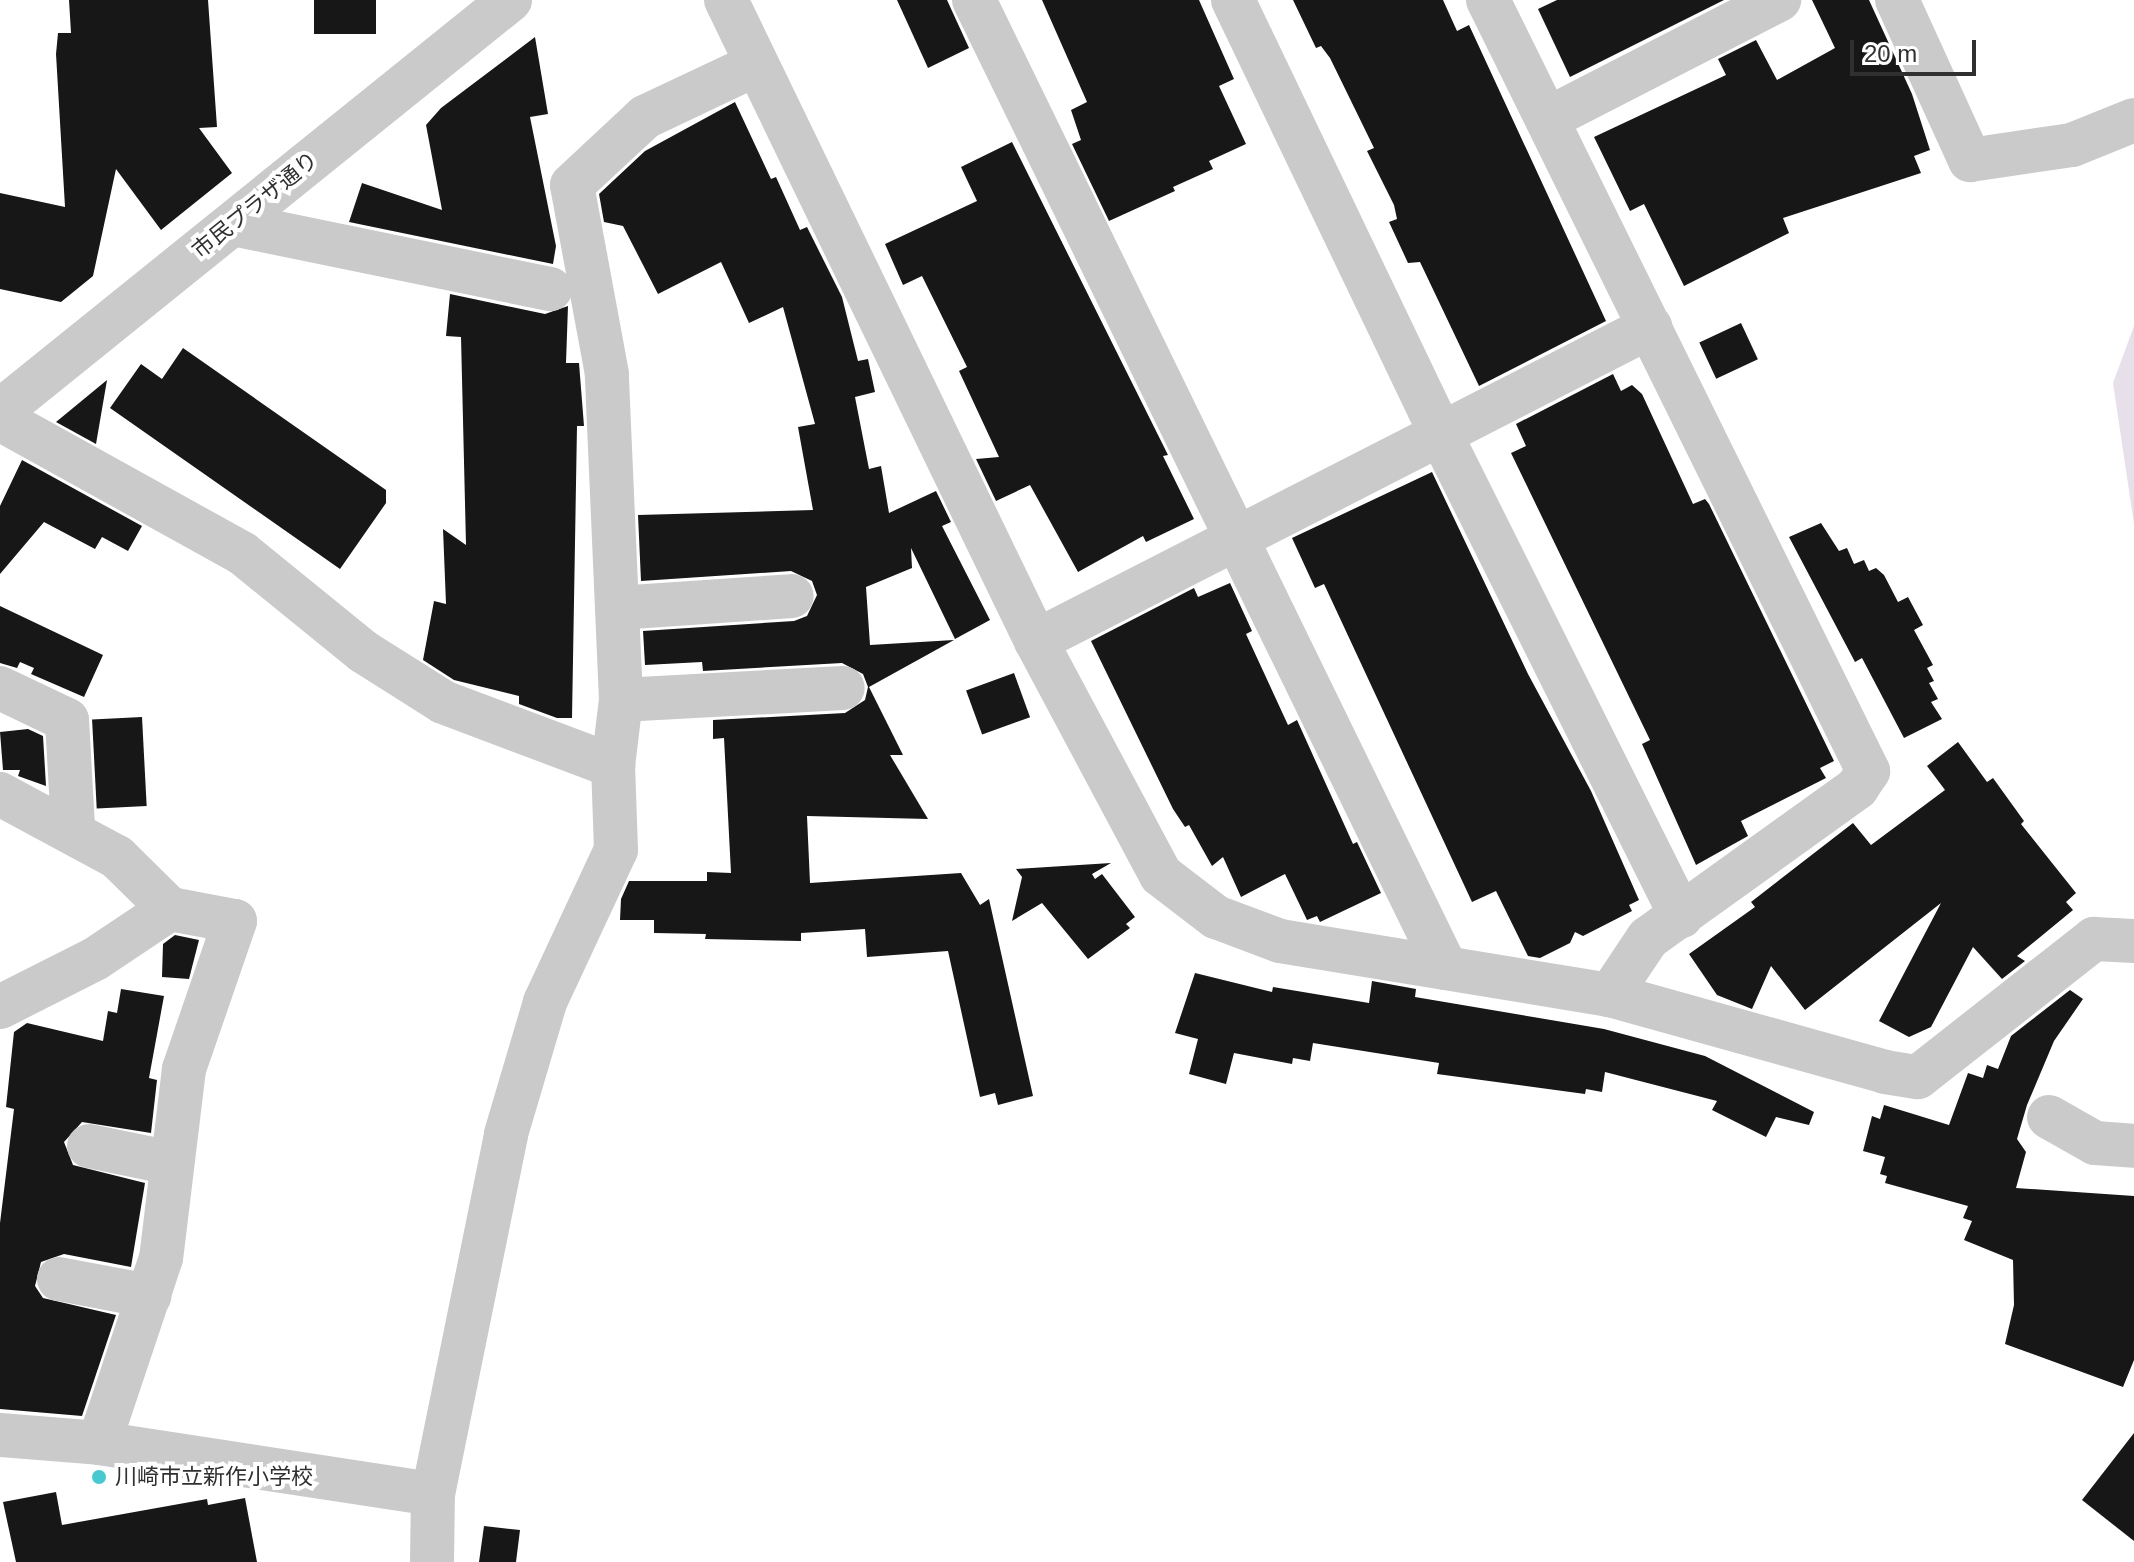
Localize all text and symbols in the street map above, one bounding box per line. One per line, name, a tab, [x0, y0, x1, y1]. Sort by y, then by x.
scale bar	[1854, 24, 1980, 74]
text: 20 m	[1864, 40, 1917, 67]
street label: 市民プラザ通り	[187, 146, 323, 264]
place label: 川崎市立新作小学校	[115, 1464, 313, 1490]
marker: 川崎市立新作小学校	[90, 1468, 108, 1486]

